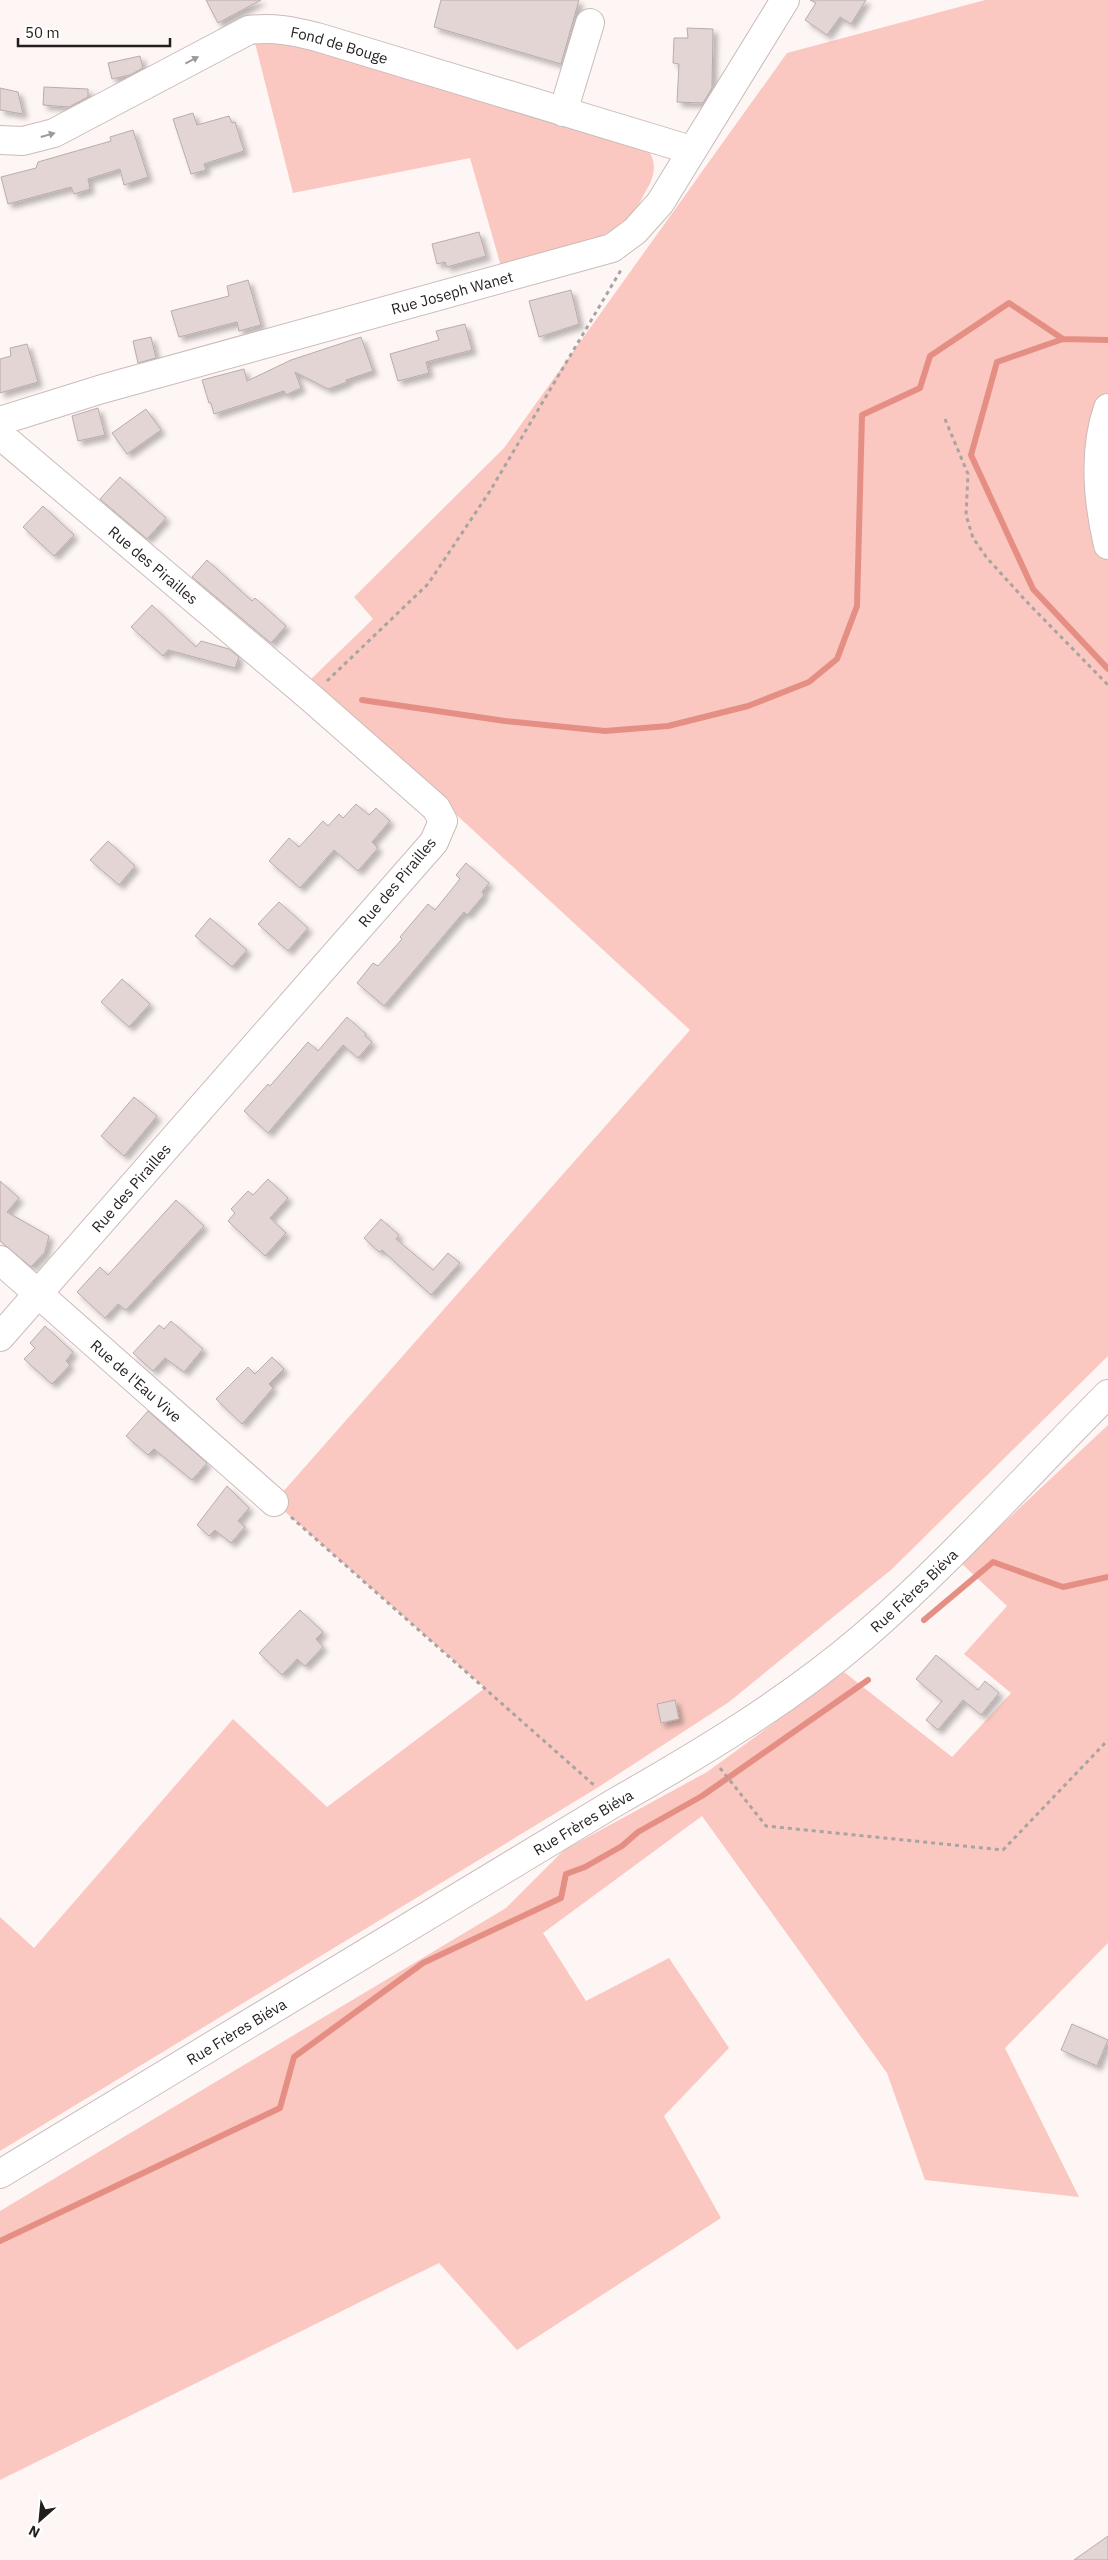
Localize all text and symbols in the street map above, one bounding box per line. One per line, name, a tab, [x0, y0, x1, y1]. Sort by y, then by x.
scale bar	[18, 15, 170, 47]
street label: Fond de Bouge	[289, 22, 391, 67]
text: 50 m	[25, 23, 60, 42]
one-way arrow	[185, 56, 199, 64]
one-way arrow	[40, 130, 55, 138]
street label: Rue Joseph Wanet	[389, 266, 515, 318]
street label: Rue des Pirailles	[105, 521, 202, 608]
street label: Rue des Pirailles	[354, 833, 440, 931]
street label: Rue des Pirailles	[87, 1140, 175, 1236]
street label: Rue de l'Eau Vive	[87, 1335, 186, 1426]
street label: Rue Frères Biéva	[866, 1545, 961, 1636]
street label: Rue Frères Biéva	[529, 1785, 636, 1859]
street label: Rue Frères Biéva	[183, 1994, 290, 2069]
north arrow	[15, 2495, 65, 2545]
text: N	[25, 2521, 43, 2542]

